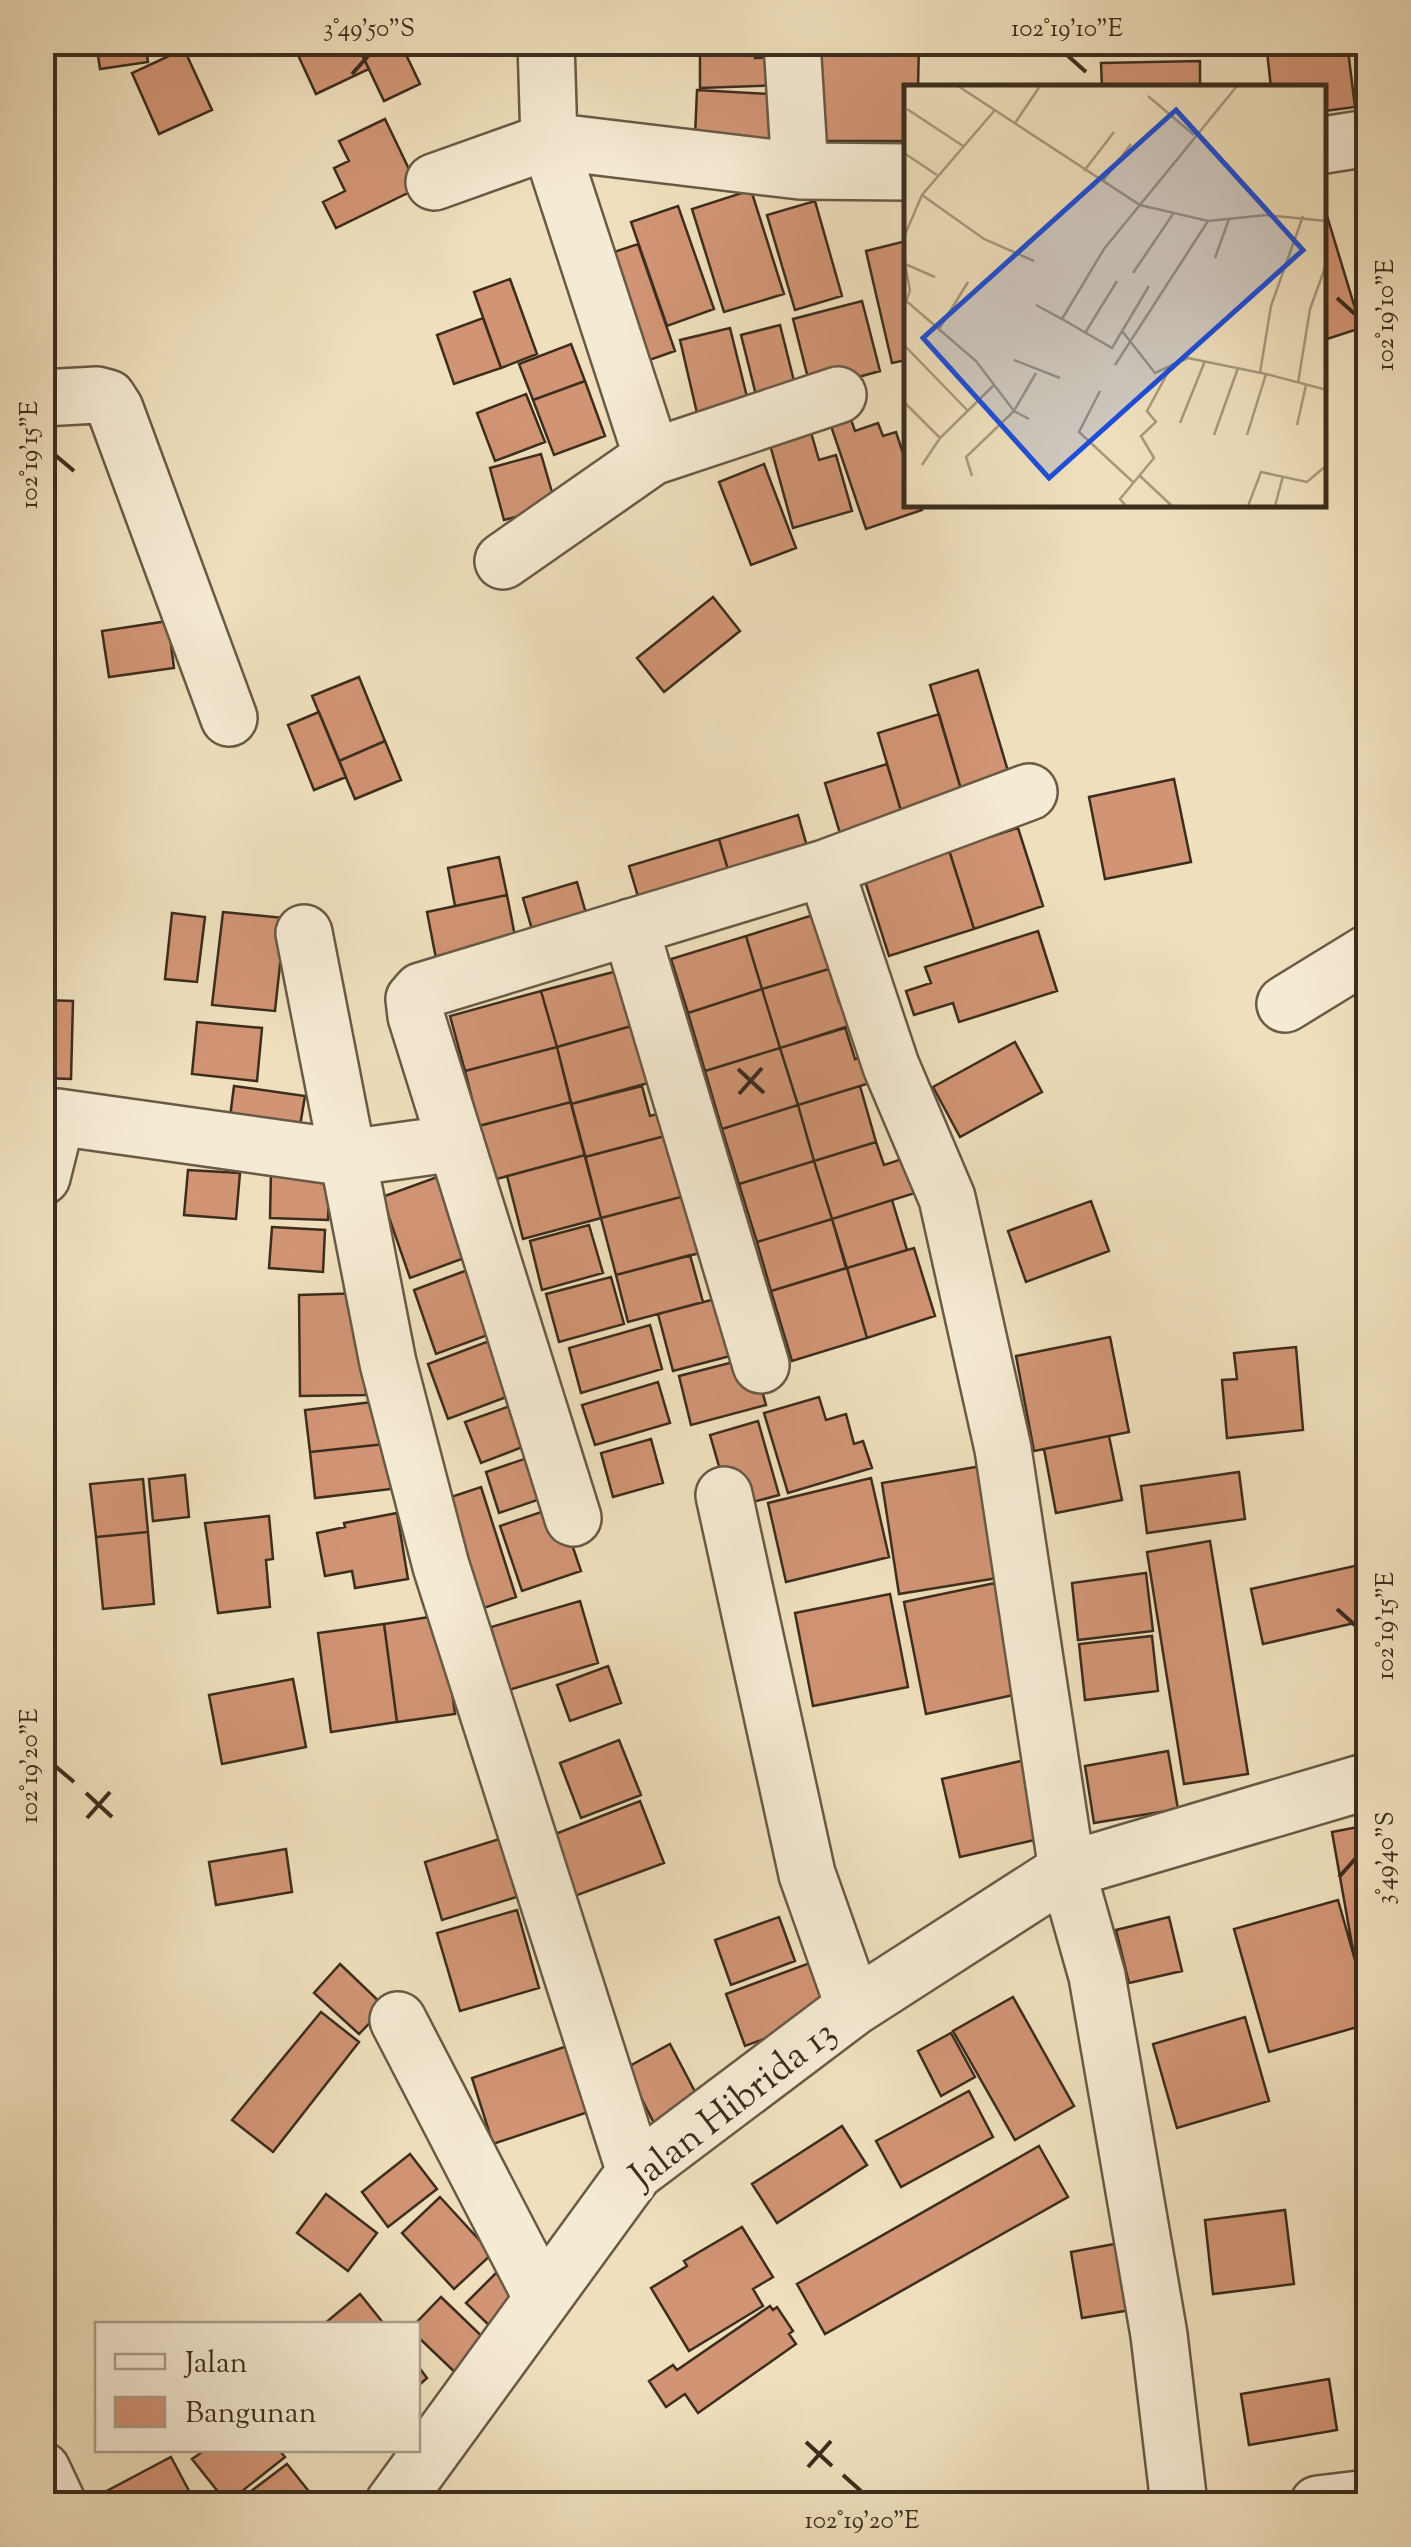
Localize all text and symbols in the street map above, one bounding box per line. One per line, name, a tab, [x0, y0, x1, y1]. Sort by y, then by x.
text: 3°49'50"S	[323, 12, 415, 48]
text: 102°19'10"E	[1011, 12, 1123, 48]
inset map	[904, 85, 1326, 508]
text: 102°19'10"E	[1369, 259, 1405, 371]
text: 102°19'15"E	[13, 401, 49, 509]
text: 102°19'15"E	[1369, 1572, 1405, 1680]
text: 102°19'20"E	[13, 1709, 49, 1823]
text: 3°49'40"S	[1369, 1811, 1405, 1905]
street label: Jalan Hibrida 13	[618, 2008, 849, 2205]
legend	[95, 2322, 420, 2452]
text: Jalan	[183, 2343, 248, 2386]
text: Bangunan	[185, 2393, 317, 2436]
text: 102°19'20"E	[805, 2504, 919, 2540]

